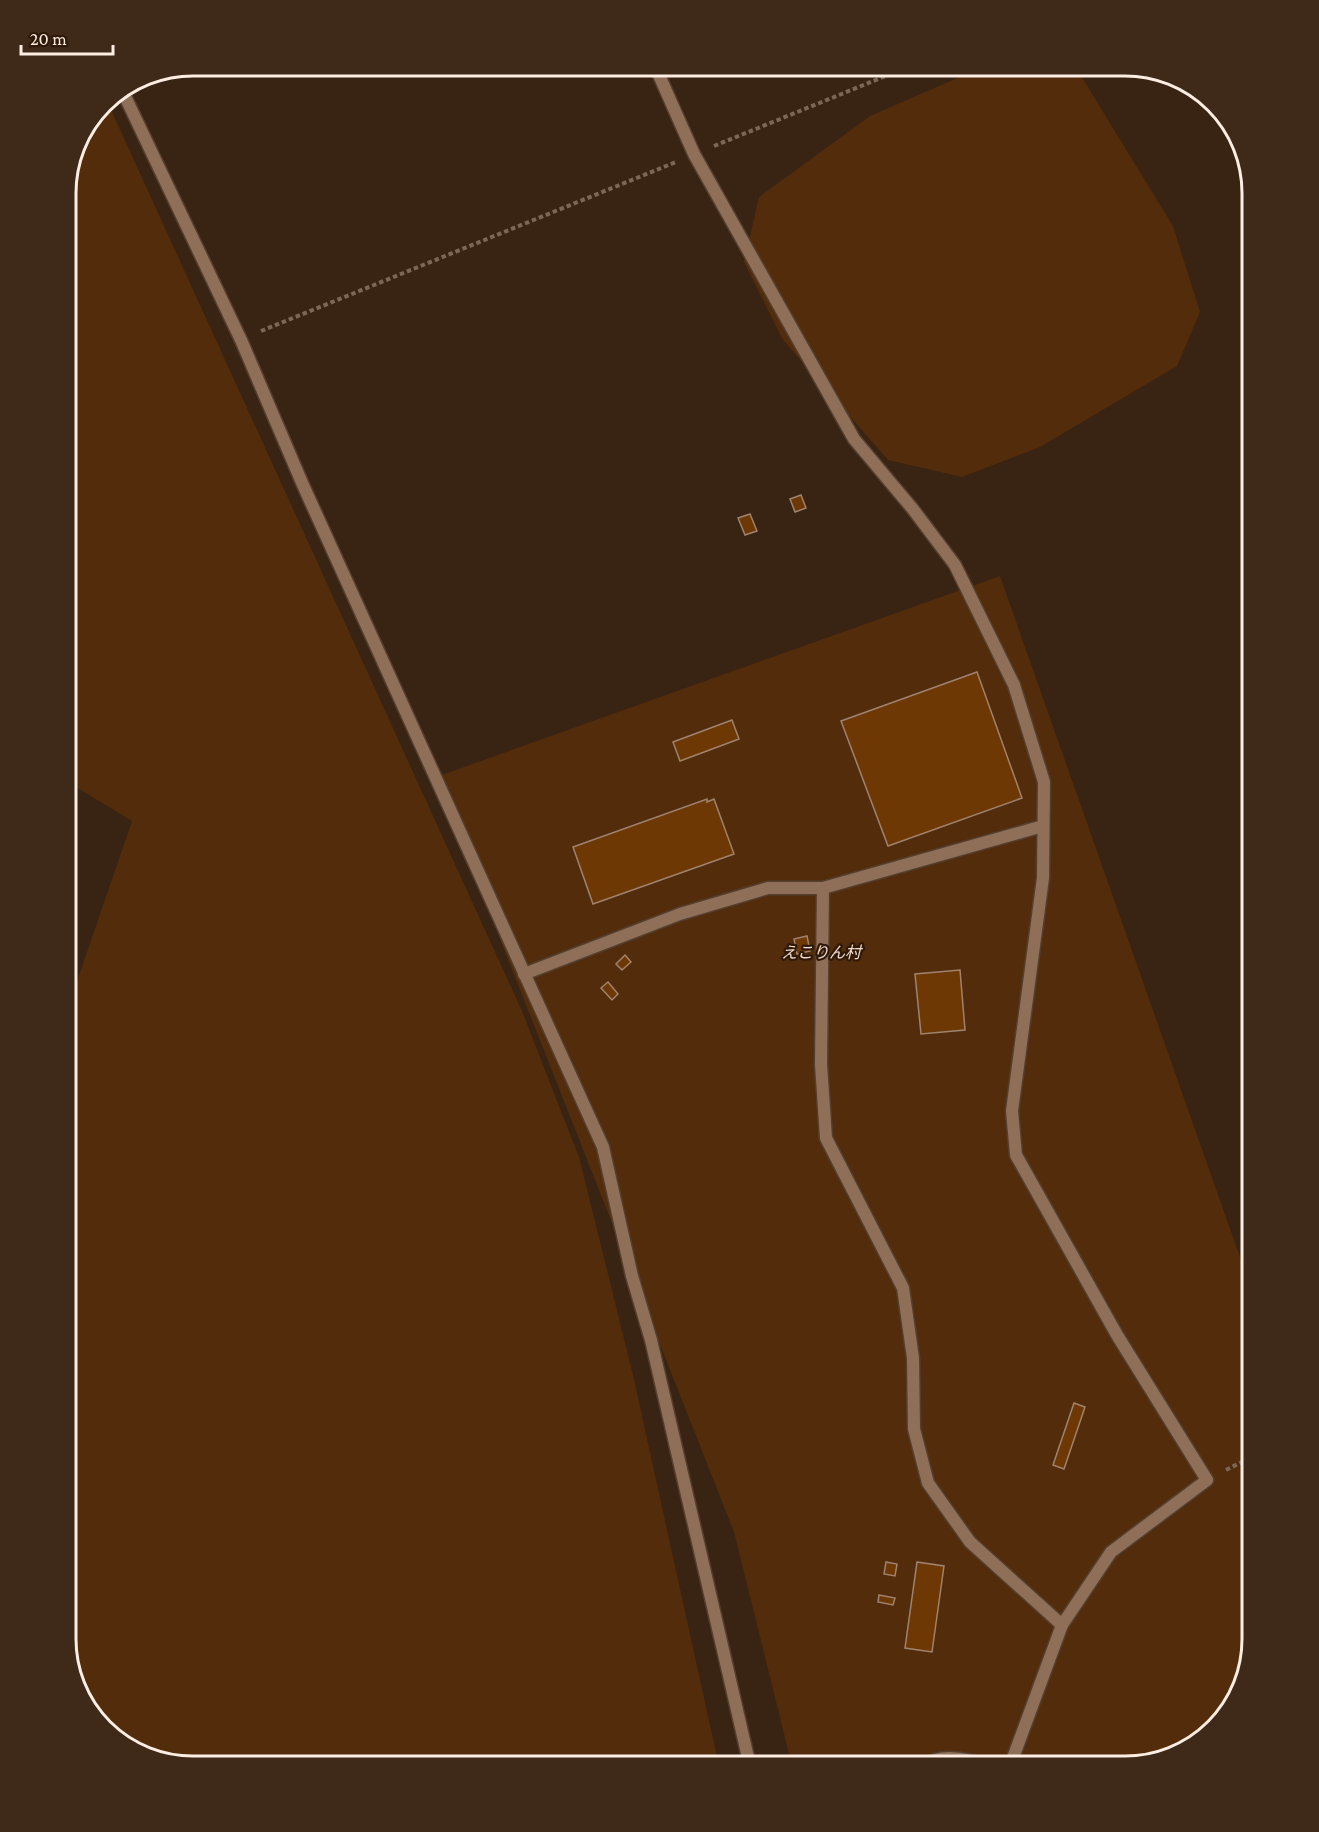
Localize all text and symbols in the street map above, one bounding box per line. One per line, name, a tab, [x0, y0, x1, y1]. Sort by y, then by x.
scale bar	[21, 18, 112, 56]
text: 20 m	[30, 29, 67, 49]
park label: えこりん村	[781, 944, 863, 961]

